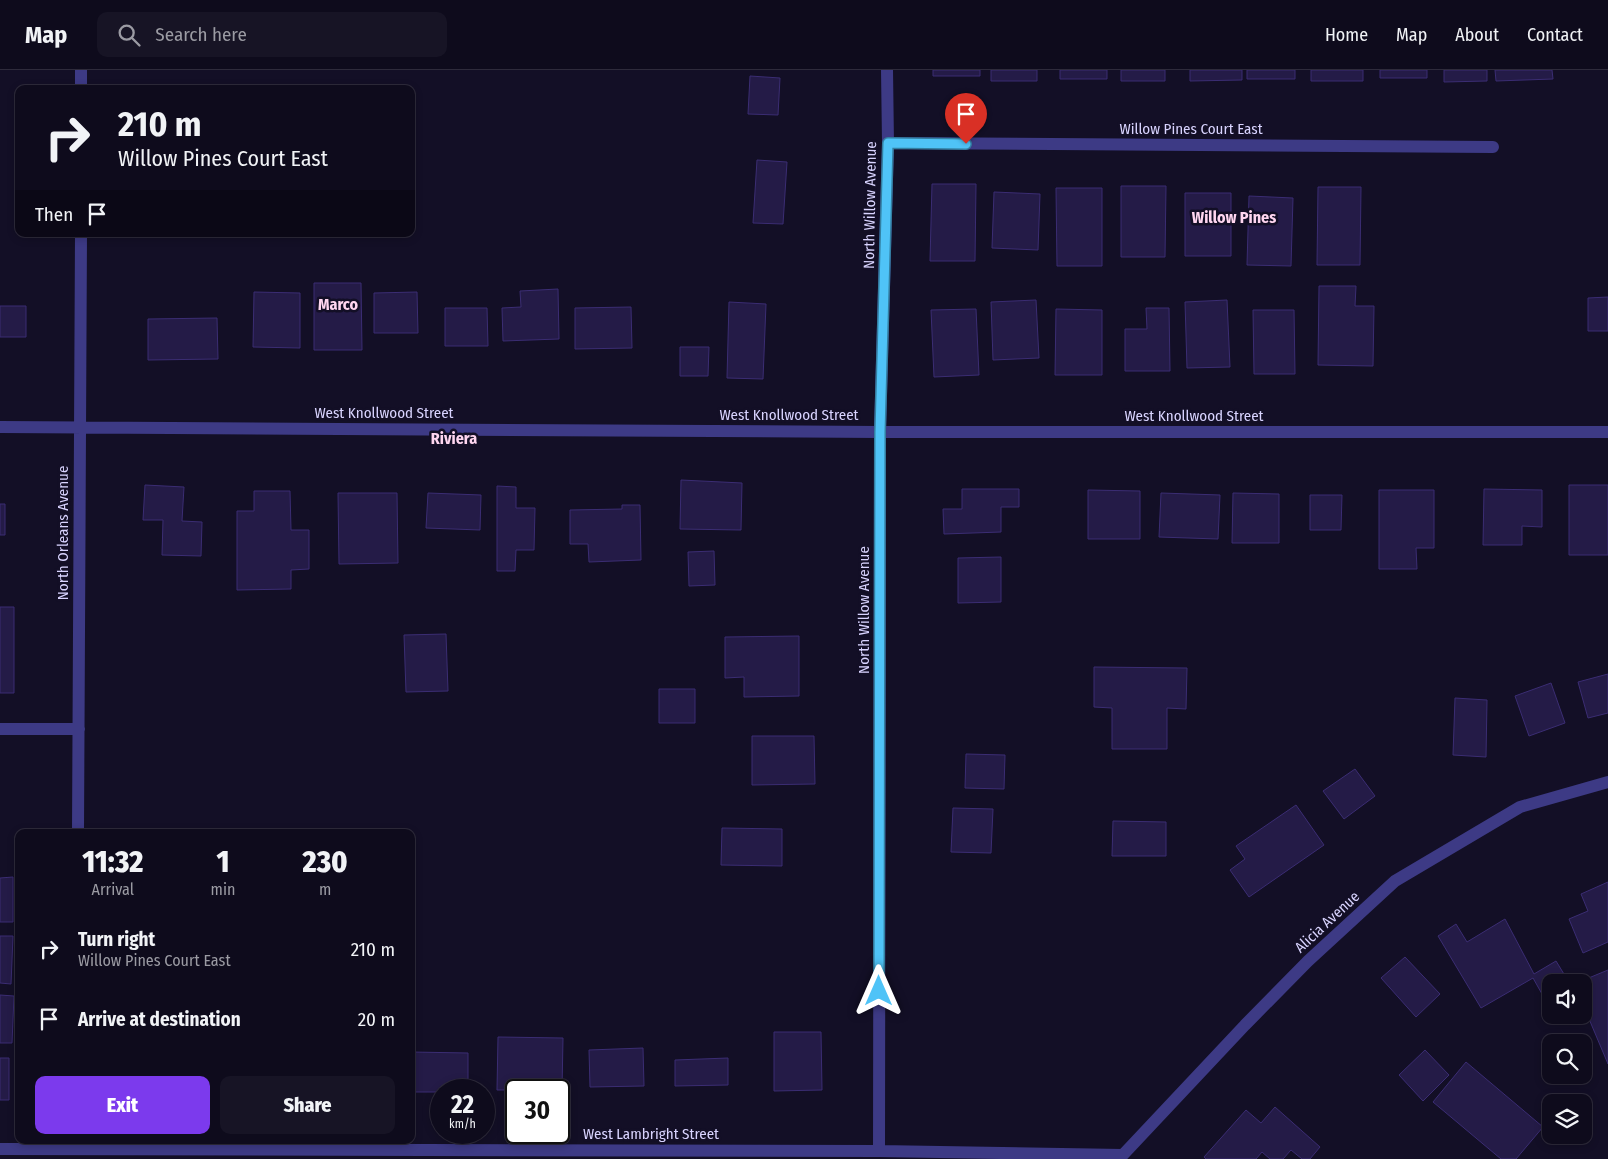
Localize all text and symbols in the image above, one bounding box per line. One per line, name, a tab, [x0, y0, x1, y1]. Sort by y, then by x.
search box	[97, 12, 447, 57]
text: Map	[25, 21, 67, 49]
icon: search	[115, 21, 143, 49]
text: Search here	[155, 23, 247, 46]
text: Home	[1325, 24, 1368, 46]
text: Map	[1396, 24, 1427, 46]
text: About	[1455, 24, 1499, 46]
text: Contact	[1527, 24, 1583, 46]
pin	[945, 93, 987, 144]
icon: arrive	[952, 100, 980, 128]
text: 210 m	[118, 103, 202, 145]
icon: right	[35, 105, 100, 170]
street label: Willow Pines Court East	[1119, 120, 1263, 138]
street label: North Willow Avenue	[860, 141, 880, 269]
text: Willow Pines Court East	[118, 145, 328, 172]
icon: arrive	[83, 200, 111, 228]
text: Then	[35, 203, 73, 226]
district label: Willow Pines	[1192, 208, 1276, 227]
district label: Marco	[318, 295, 358, 314]
street label: West Knollwood Street	[314, 404, 454, 422]
street label: West Knollwood Street	[719, 406, 859, 424]
street label: West Knollwood Street	[1124, 407, 1264, 425]
district label: Riviera	[431, 429, 477, 448]
street label: North Orleans Avenue	[54, 466, 72, 600]
street label: North Willow Avenue	[855, 546, 873, 674]
text: 11:32	[82, 844, 143, 880]
text: 1	[217, 844, 230, 880]
text: 230	[303, 844, 348, 880]
text: Arrival	[92, 880, 134, 899]
text: min	[211, 880, 235, 899]
text: m	[319, 880, 331, 899]
street label: Alicia Avenue	[1291, 888, 1363, 956]
text: Turn right	[78, 928, 155, 951]
icon: right	[35, 935, 63, 963]
text: 210 m	[351, 938, 395, 961]
text: Willow Pines Court East	[78, 951, 231, 970]
position arrow	[852, 964, 904, 1016]
map controls	[1542, 974, 1592, 1144]
button: sound	[1542, 974, 1592, 1024]
icon: arrive	[35, 1005, 63, 1033]
text: Arrive at destination	[78, 1008, 241, 1031]
text: 20 m	[358, 1008, 395, 1031]
button: search	[1542, 1034, 1592, 1084]
button: Exit	[35, 1076, 210, 1134]
button: Share	[220, 1076, 395, 1134]
speed limit sign: 30	[505, 1079, 570, 1144]
text: 22	[451, 1090, 474, 1120]
button: layers	[1542, 1094, 1592, 1144]
text: km/h	[449, 1117, 476, 1131]
street label: West Lambright Street	[583, 1125, 719, 1143]

